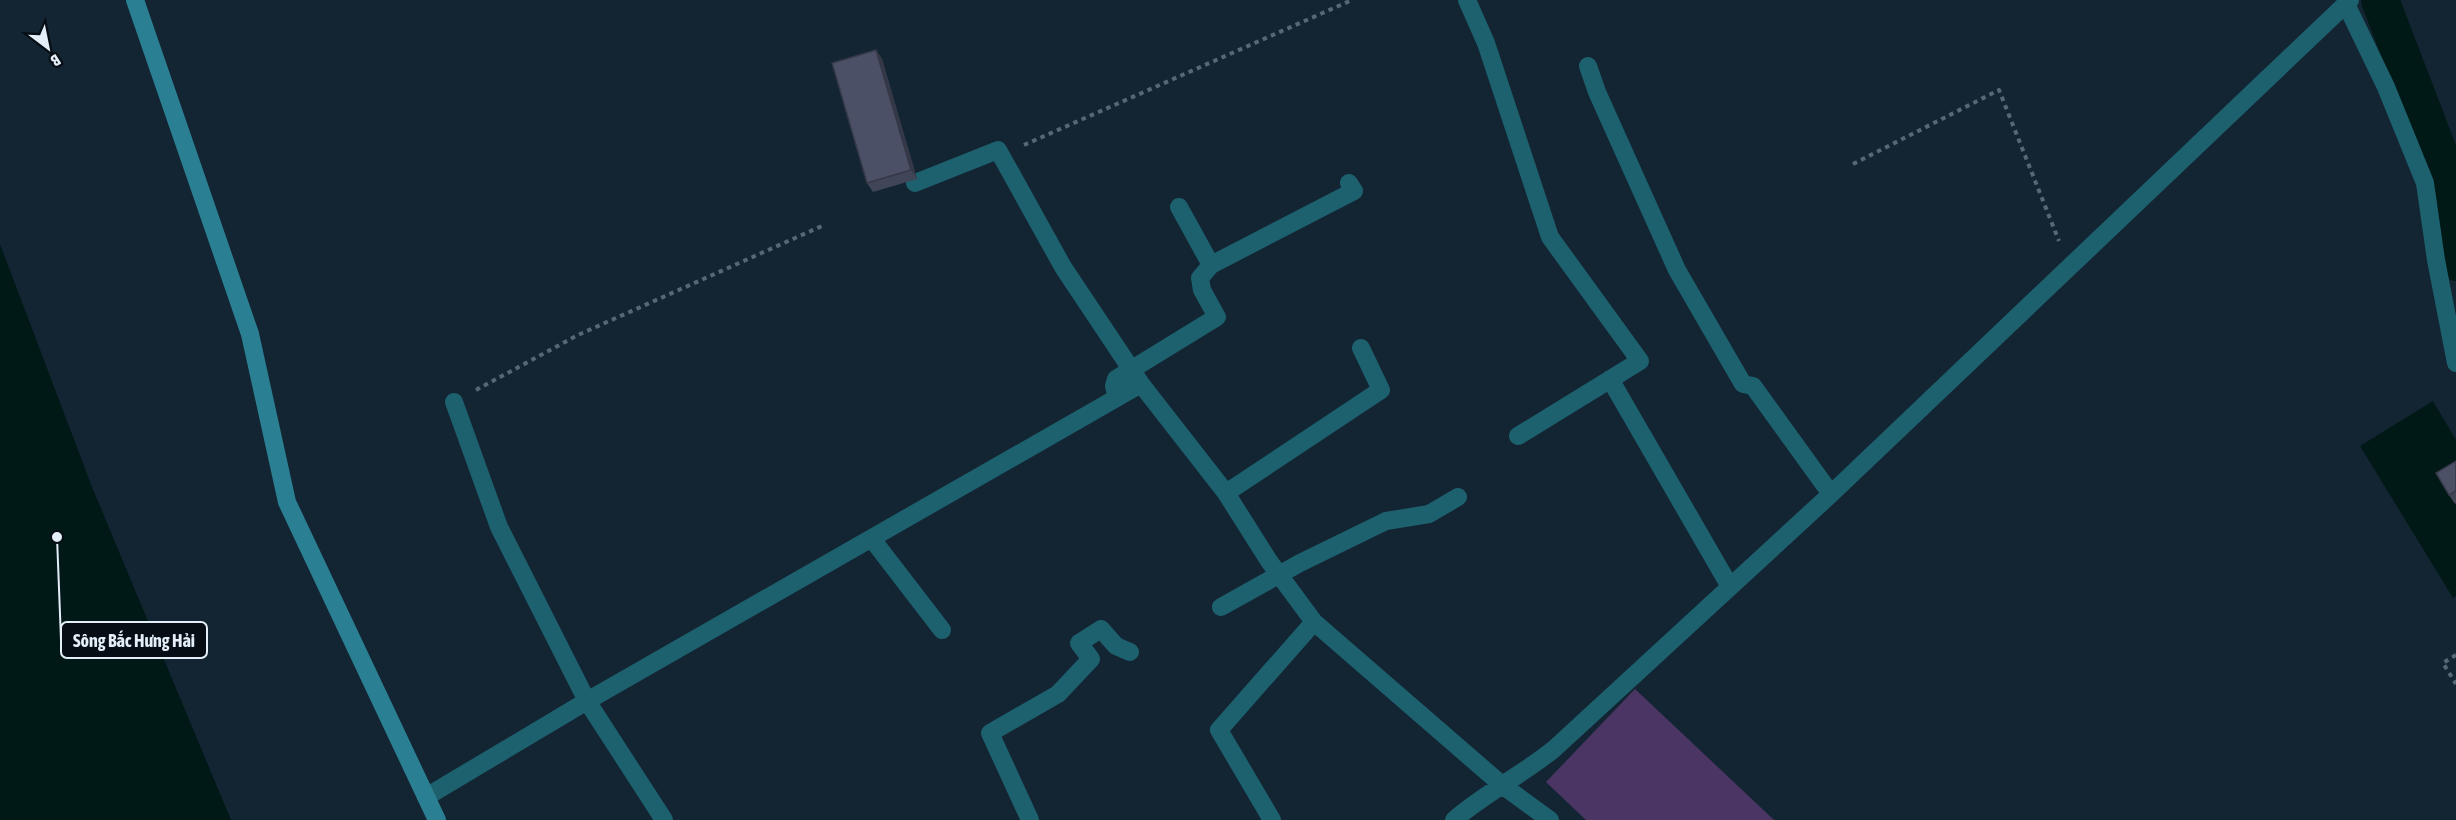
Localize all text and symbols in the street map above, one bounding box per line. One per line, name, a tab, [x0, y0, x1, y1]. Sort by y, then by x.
north arrow	[18, 18, 78, 78]
text: B	[48, 51, 64, 71]
callout: Sông Bắc Hưng Hải	[61, 622, 207, 658]
text: Sông Bắc Hưng Hải	[73, 630, 195, 651]

